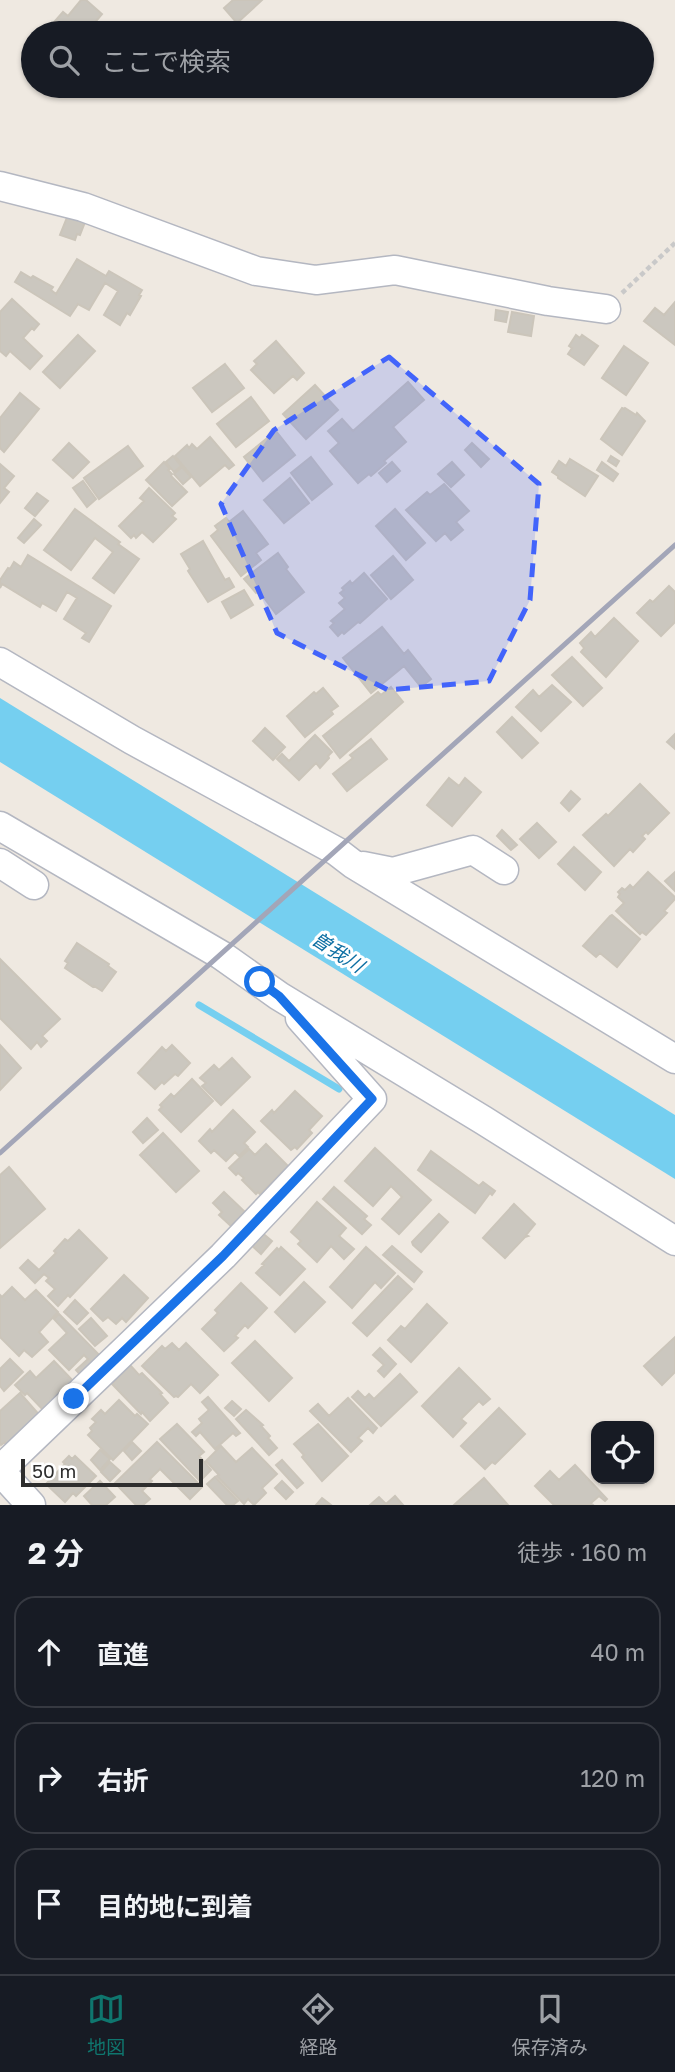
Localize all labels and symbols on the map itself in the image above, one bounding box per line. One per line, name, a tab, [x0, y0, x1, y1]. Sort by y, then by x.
water label: 曽我川	[308, 926, 370, 978]
route start	[244, 966, 275, 997]
route end	[58, 1383, 89, 1414]
scale bar	[21, 1456, 203, 1488]

